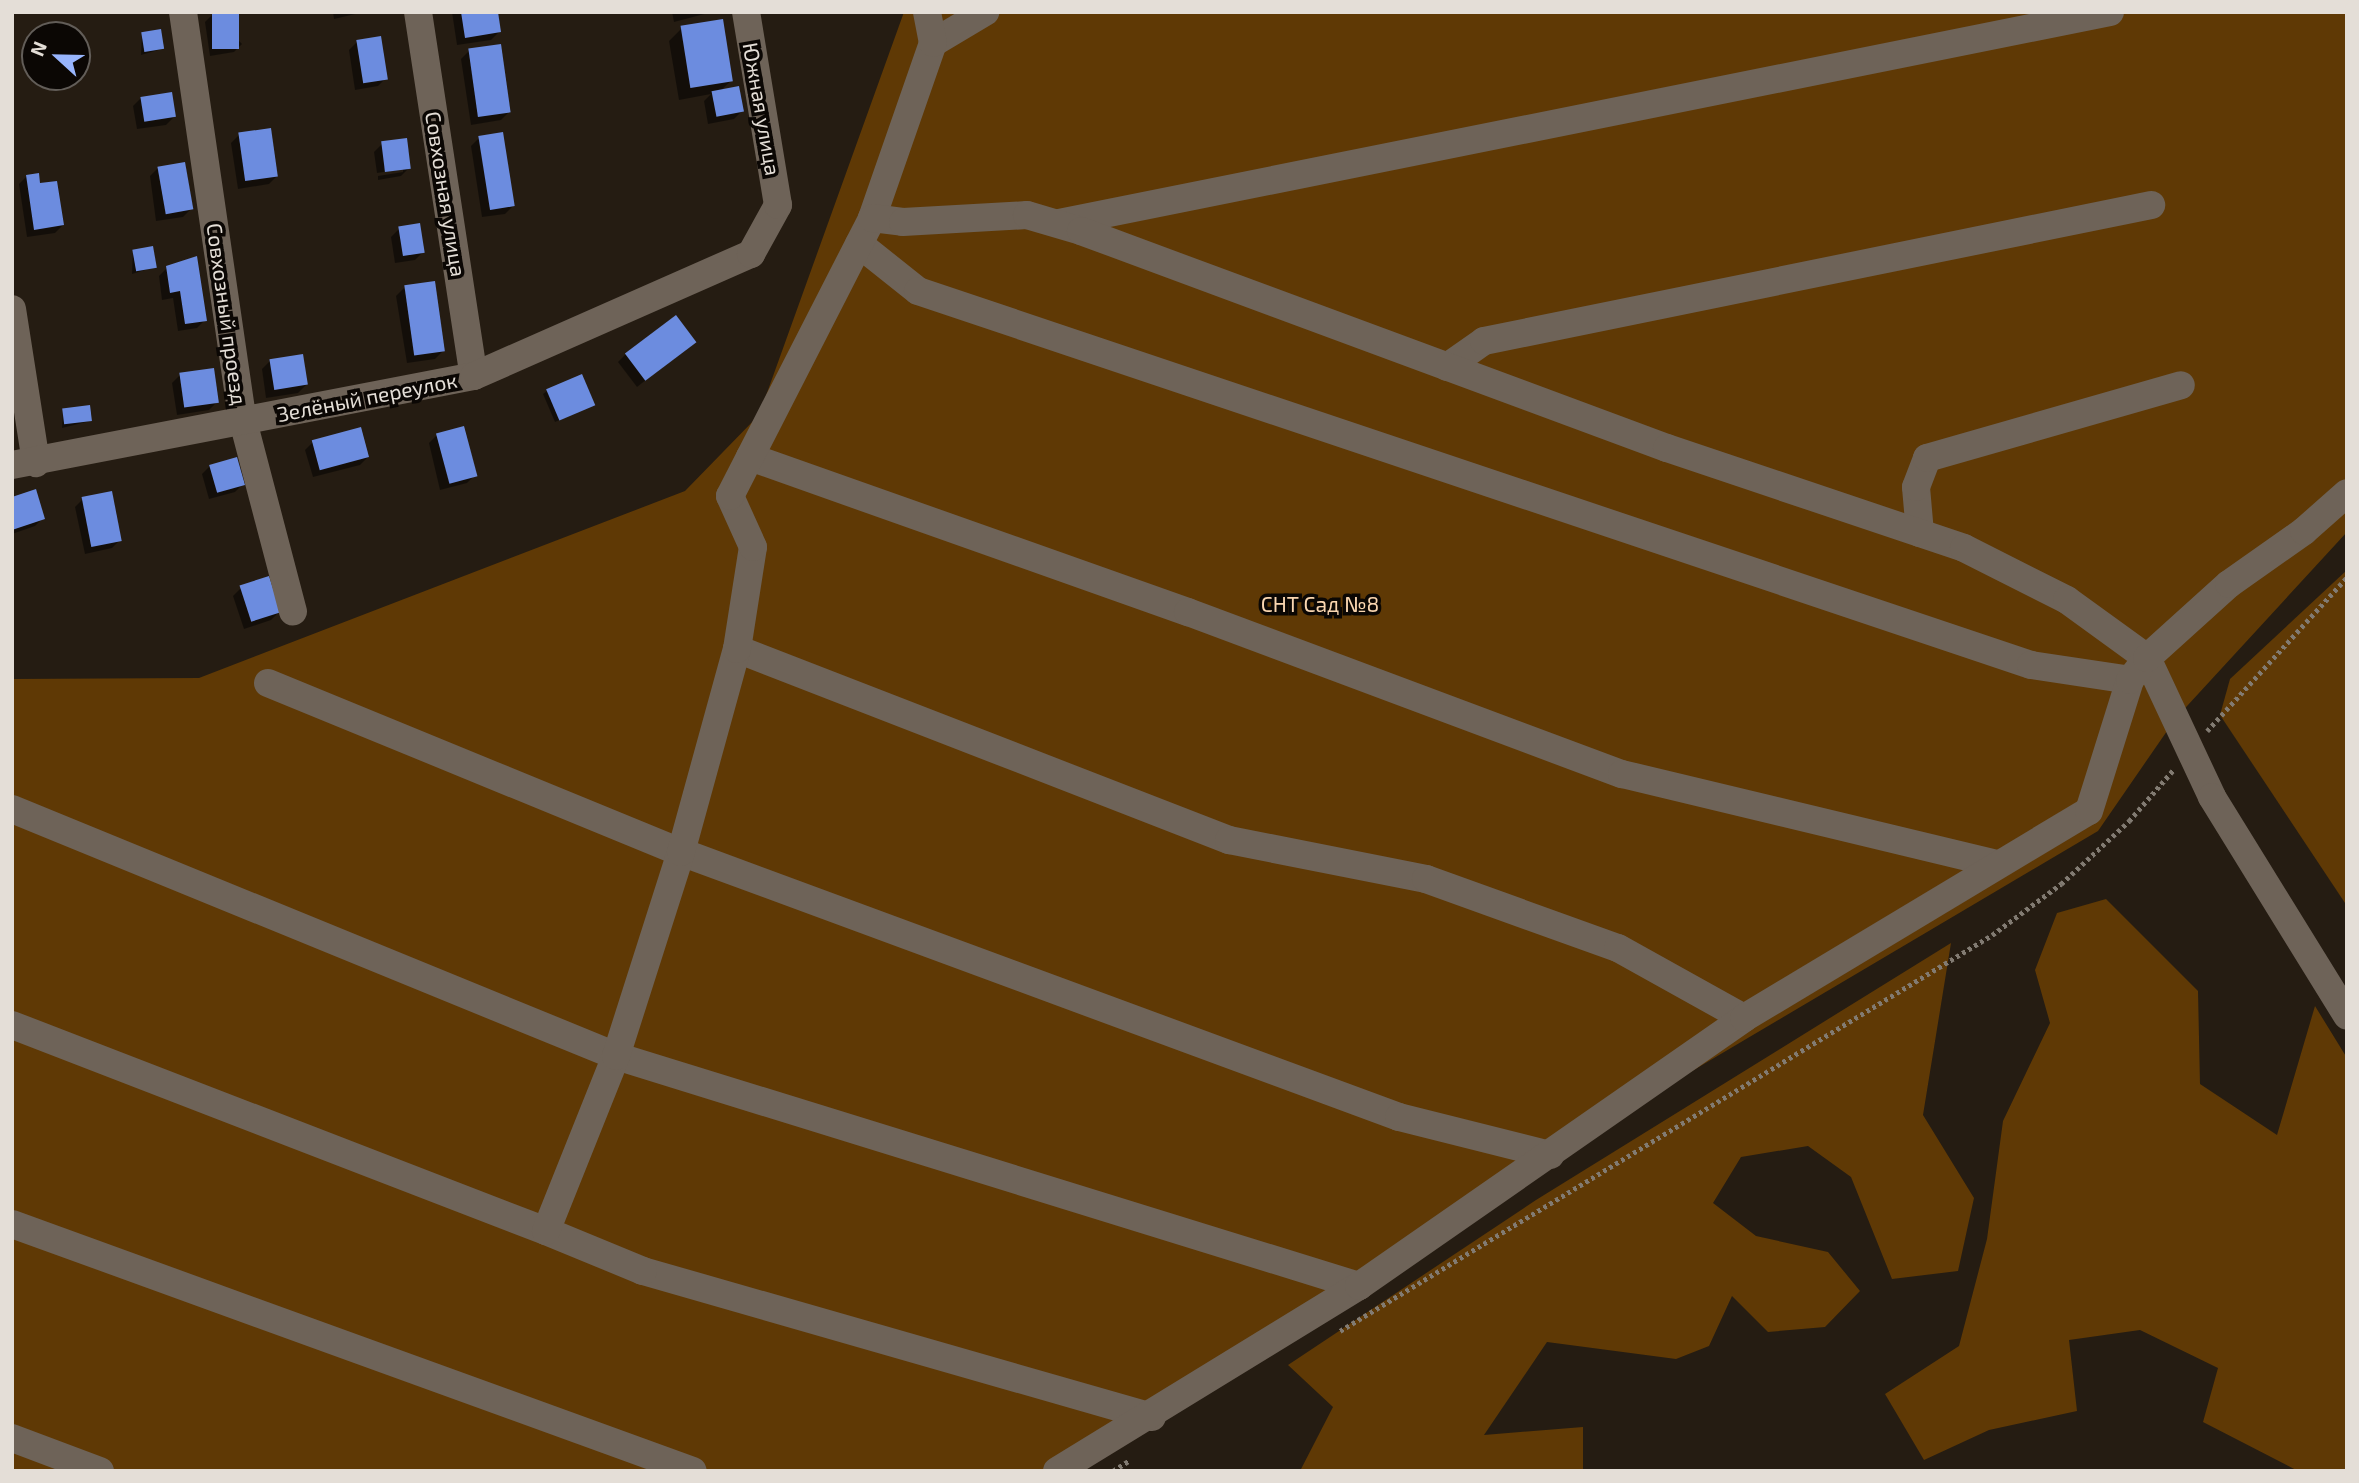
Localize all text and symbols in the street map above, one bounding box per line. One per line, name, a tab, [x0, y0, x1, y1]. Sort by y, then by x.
north arrow	[21, 21, 91, 91]
text: N	[25, 38, 51, 59]
street label: Южная улица	[738, 41, 786, 177]
street label: Совхозная улица	[420, 109, 472, 279]
street label: Совхозный проезд	[202, 221, 252, 407]
street label: Зелёный переулок	[275, 367, 459, 427]
park label: СНТ Сад №8	[1261, 591, 1379, 617]

